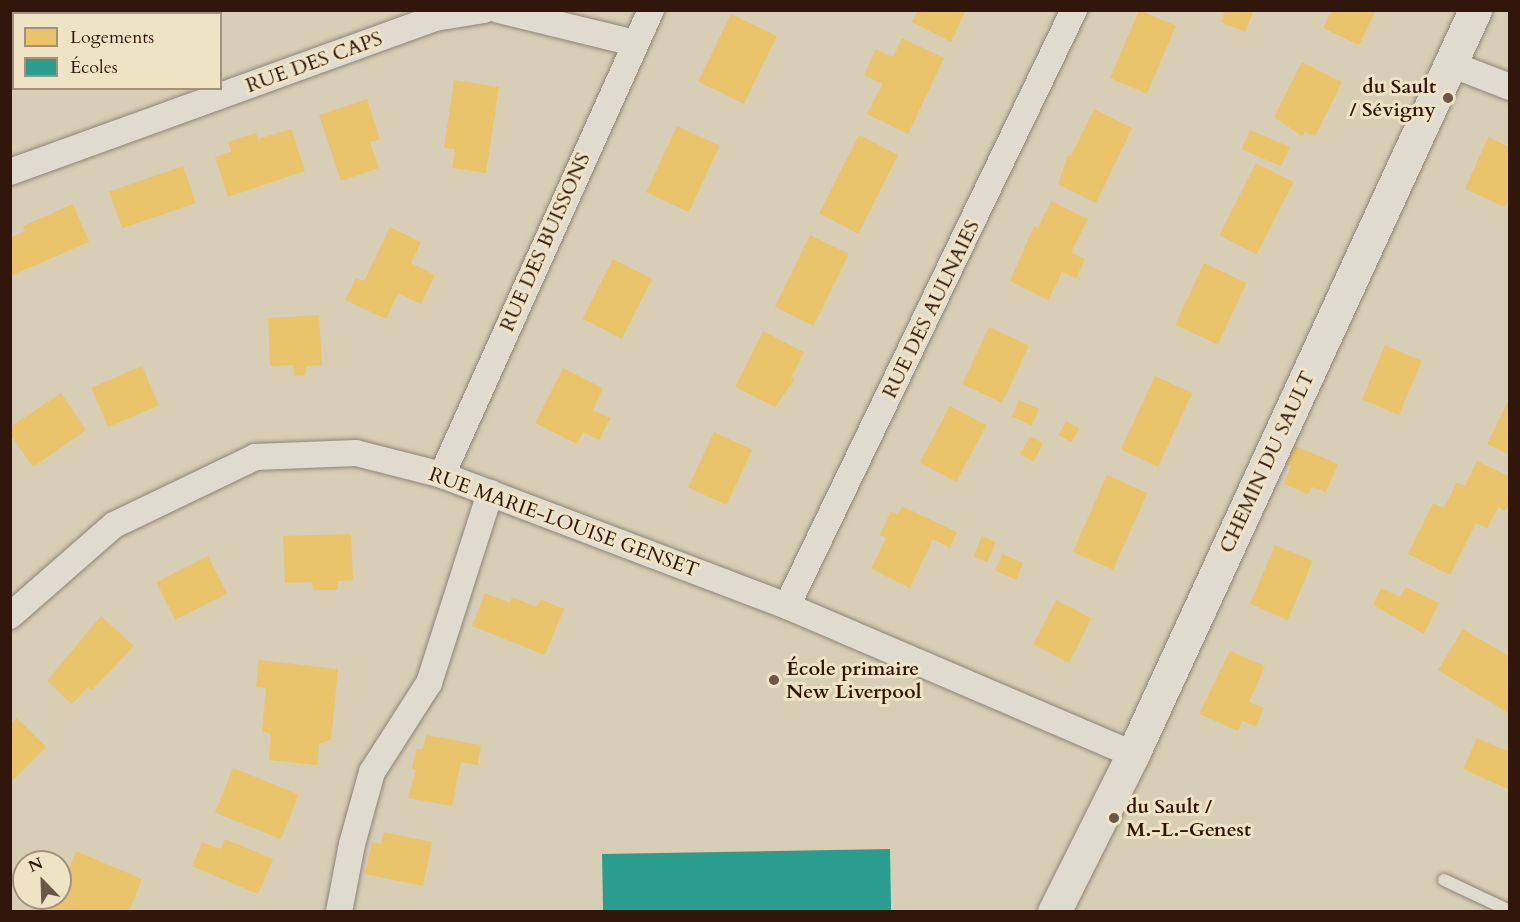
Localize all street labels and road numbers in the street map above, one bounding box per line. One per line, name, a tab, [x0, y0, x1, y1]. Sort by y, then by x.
street label: RUE DES CAPS	[243, 26, 385, 98]
street label: RUE DES BUISSONS	[495, 149, 595, 335]
street label: RUE DES AULNAIES	[877, 216, 985, 402]
street label: CHEMIN DU SAULT	[1214, 367, 1320, 557]
street label: RUE MARIE-LOUISE GENSET	[426, 462, 702, 582]

